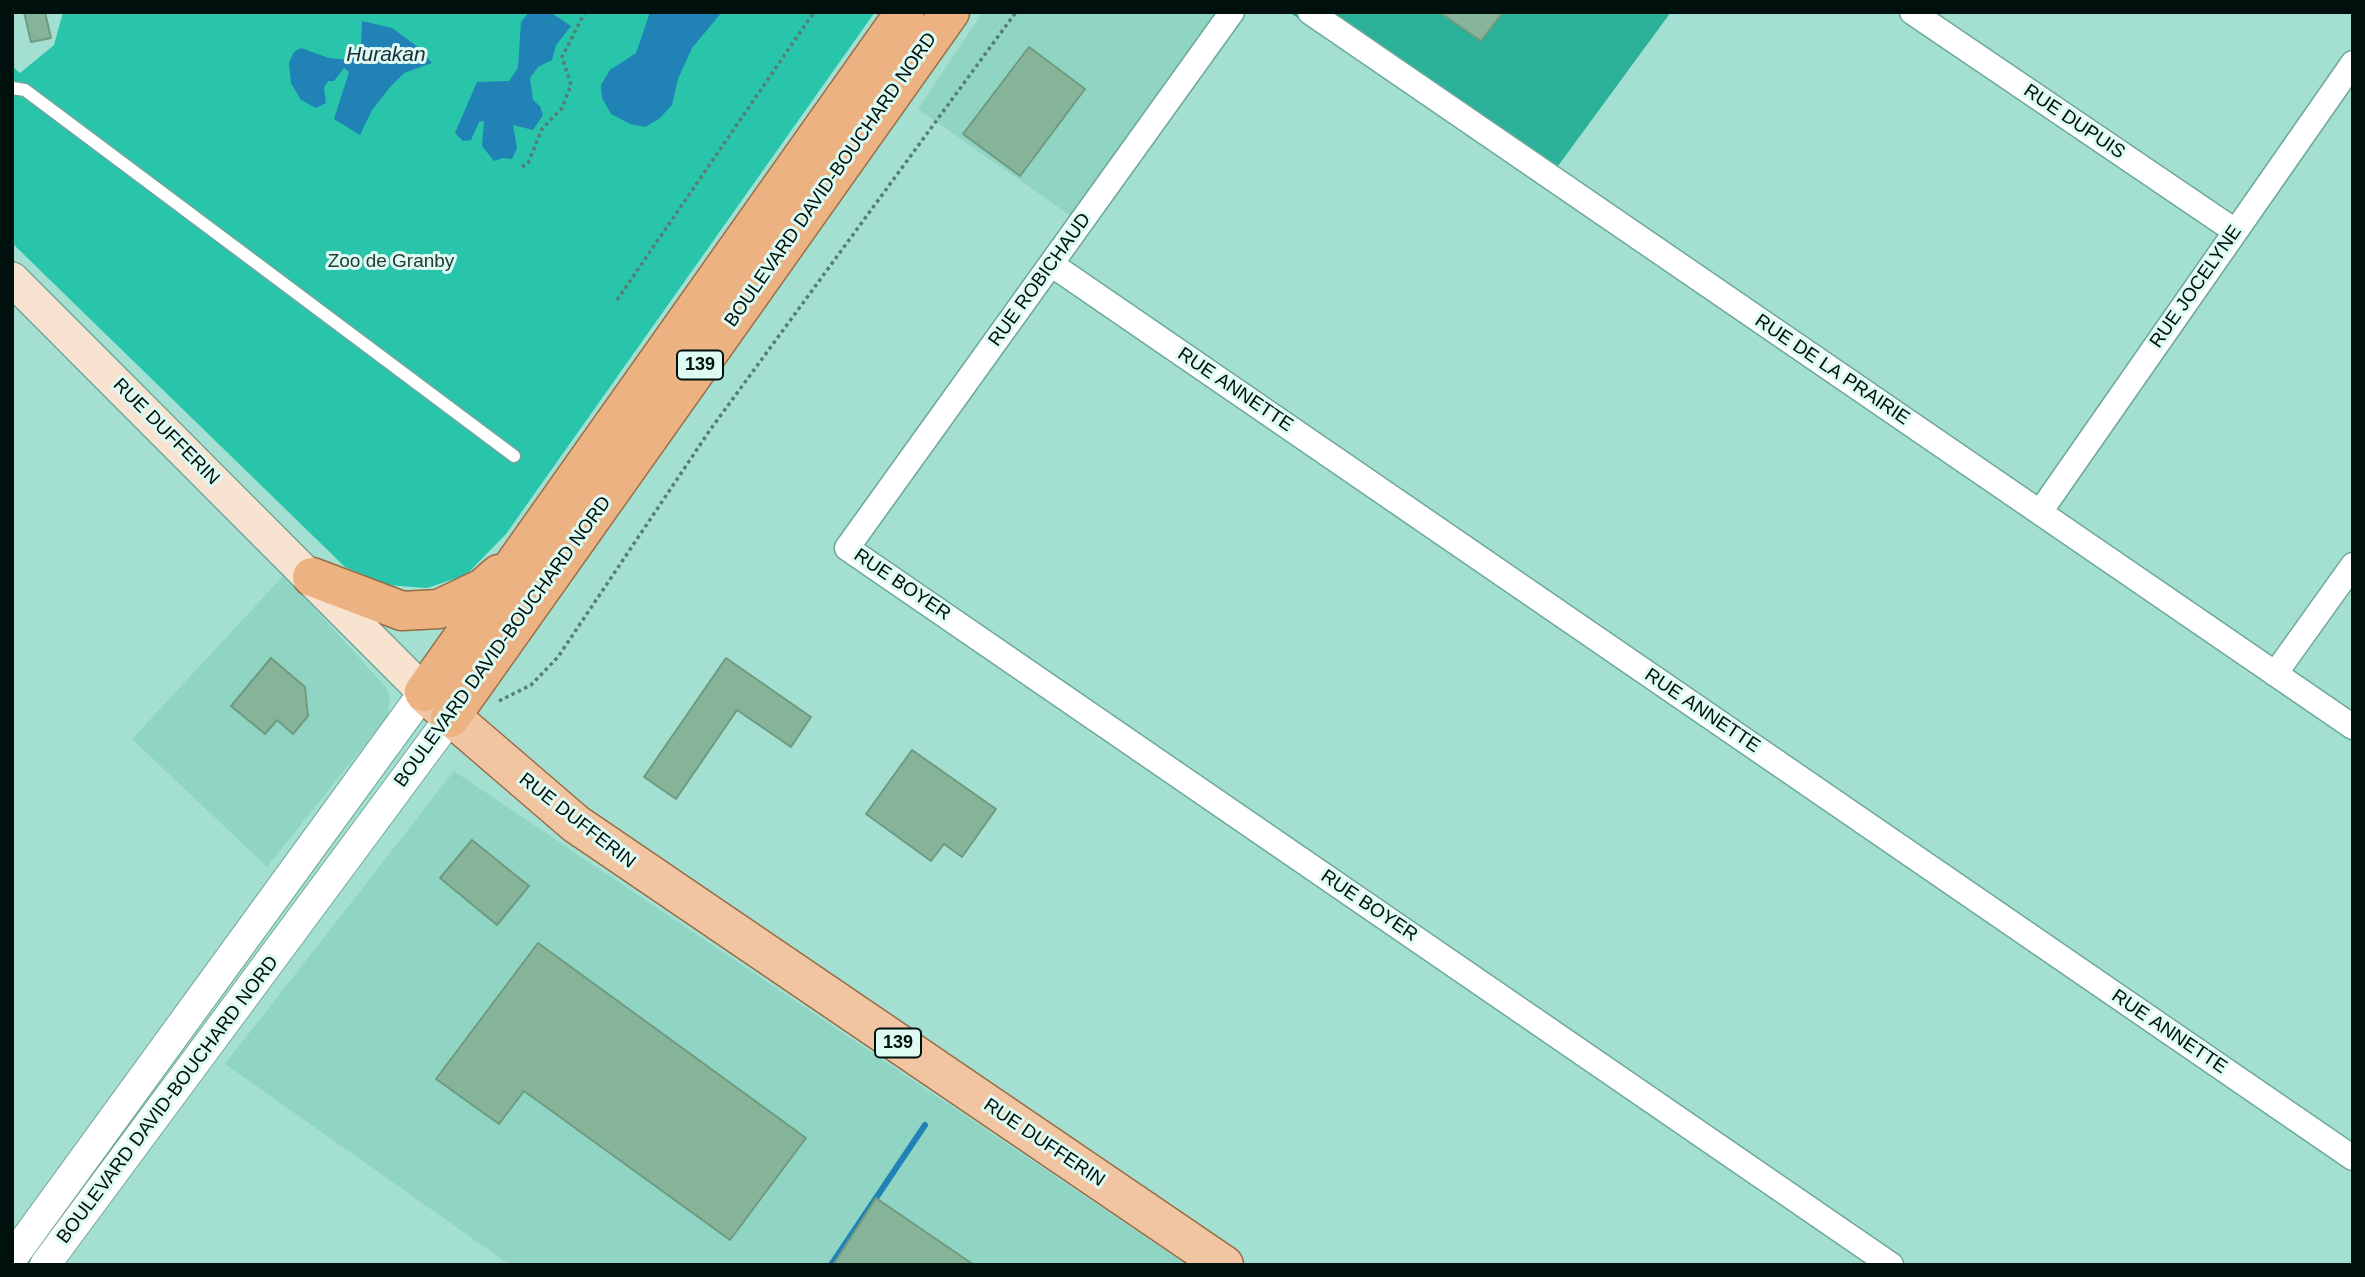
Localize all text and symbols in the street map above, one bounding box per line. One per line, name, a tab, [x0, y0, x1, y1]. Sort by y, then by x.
street label: BOULEVARD DAVID-BOUCHARD NORD	[720, 28, 942, 332]
water label: Hurakan	[346, 42, 426, 68]
street label: RUE DUPUIS	[2019, 80, 2129, 164]
street label: RUE ROBICHAUD	[984, 209, 1096, 351]
street label: RUE JOCELYNE	[2145, 221, 2247, 353]
park label: Zoo de Granby	[328, 251, 454, 273]
street label: RUE DE LA PRAIRIE	[1750, 310, 1914, 430]
street label: RUE ANNETTE	[1173, 343, 1297, 437]
road number: 139	[677, 351, 723, 380]
street label: RUE DUFFERIN	[108, 374, 224, 490]
street label: BOULEVARD DAVID-BOUCHARD NORD	[390, 492, 616, 792]
street label: RUE BOYER	[849, 544, 955, 626]
street label: RUE ANNETTE	[1640, 664, 1764, 758]
street label: RUE DUFFERIN	[514, 768, 640, 874]
street label: RUE BOYER	[1316, 865, 1422, 947]
street label: BOULEVARD DAVID-BOUCHARD NORD	[52, 952, 284, 1248]
street label: RUE ANNETTE	[2107, 985, 2231, 1079]
road number: 139	[875, 1028, 921, 1058]
street label: RUE DUFFERIN	[979, 1094, 1109, 1192]

